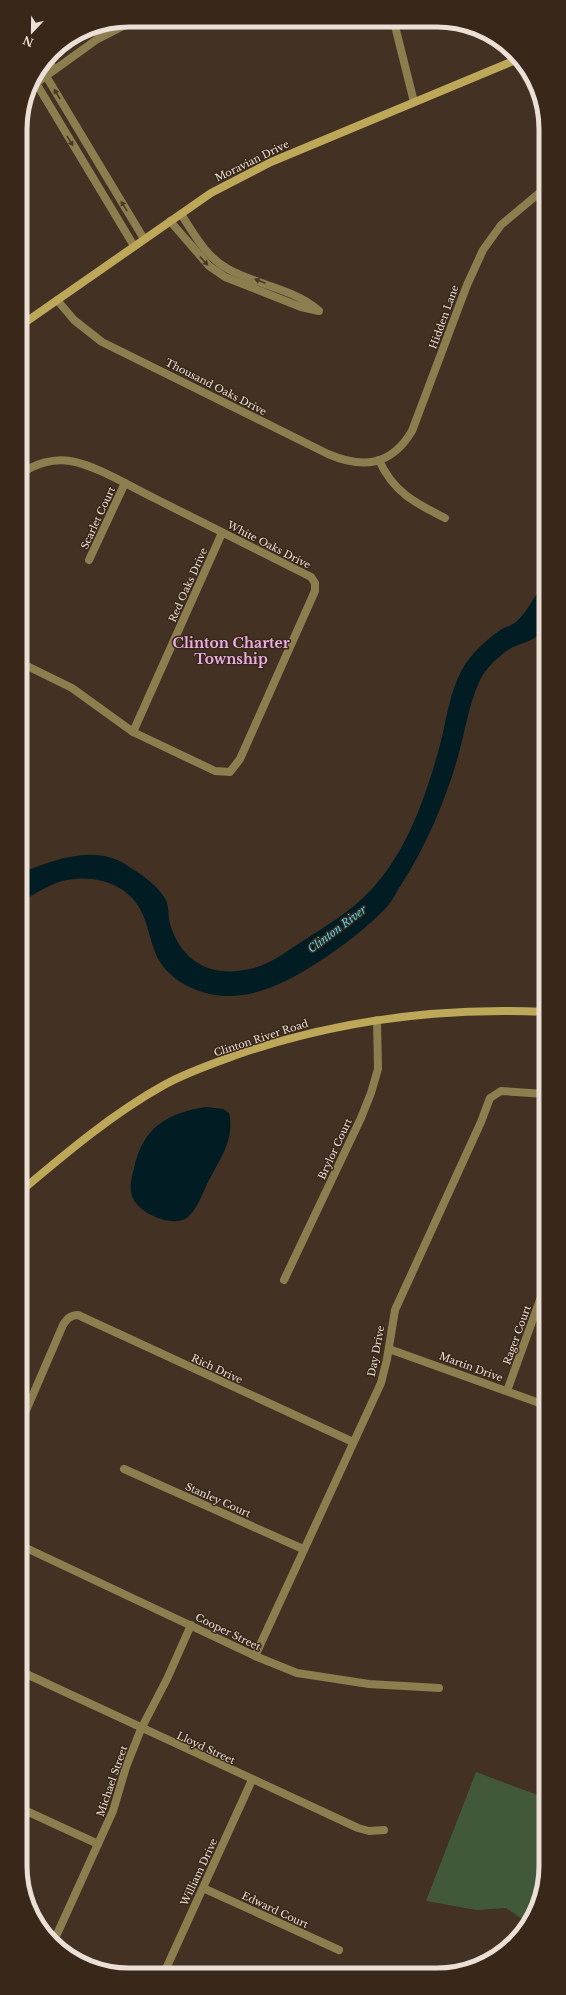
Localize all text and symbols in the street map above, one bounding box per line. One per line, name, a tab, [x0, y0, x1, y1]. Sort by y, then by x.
north arrow	[12, 12, 52, 52]
text: N	[20, 33, 36, 50]
one-way arrow	[53, 89, 61, 99]
one-way arrow	[67, 135, 74, 147]
street label: Moravian Drive	[213, 137, 291, 185]
one-way arrow	[120, 201, 128, 211]
one-way arrow	[200, 256, 209, 266]
one-way arrow	[254, 278, 265, 284]
street label: Hidden Lane	[426, 283, 462, 351]
street label: Thousand Oaks Drive	[163, 356, 269, 418]
street label: Scarlet Court	[78, 484, 118, 551]
street label: White Oaks Drive	[224, 518, 313, 572]
street label: Red Oaks Drive	[166, 545, 210, 624]
district label: Clinton Charter Township	[172, 634, 290, 668]
water label: Clinton River	[305, 902, 370, 956]
street label: Clinton River Road	[212, 1017, 310, 1059]
street label: Brylor Court	[315, 1116, 355, 1182]
street label: Rager Court	[500, 1303, 534, 1366]
street label: Day Drive	[365, 1324, 387, 1378]
street label: Martin Drive	[437, 1349, 505, 1385]
street label: Rich Drive	[189, 1351, 245, 1387]
street label: Stanley Court	[183, 1480, 253, 1520]
street label: Cooper Street	[193, 1611, 263, 1654]
street label: Lloyd Street	[175, 1729, 237, 1767]
street label: Michael Street	[94, 1744, 130, 1818]
street label: William Drive	[177, 1836, 220, 1909]
street label: Edward Court	[240, 1889, 311, 1931]

